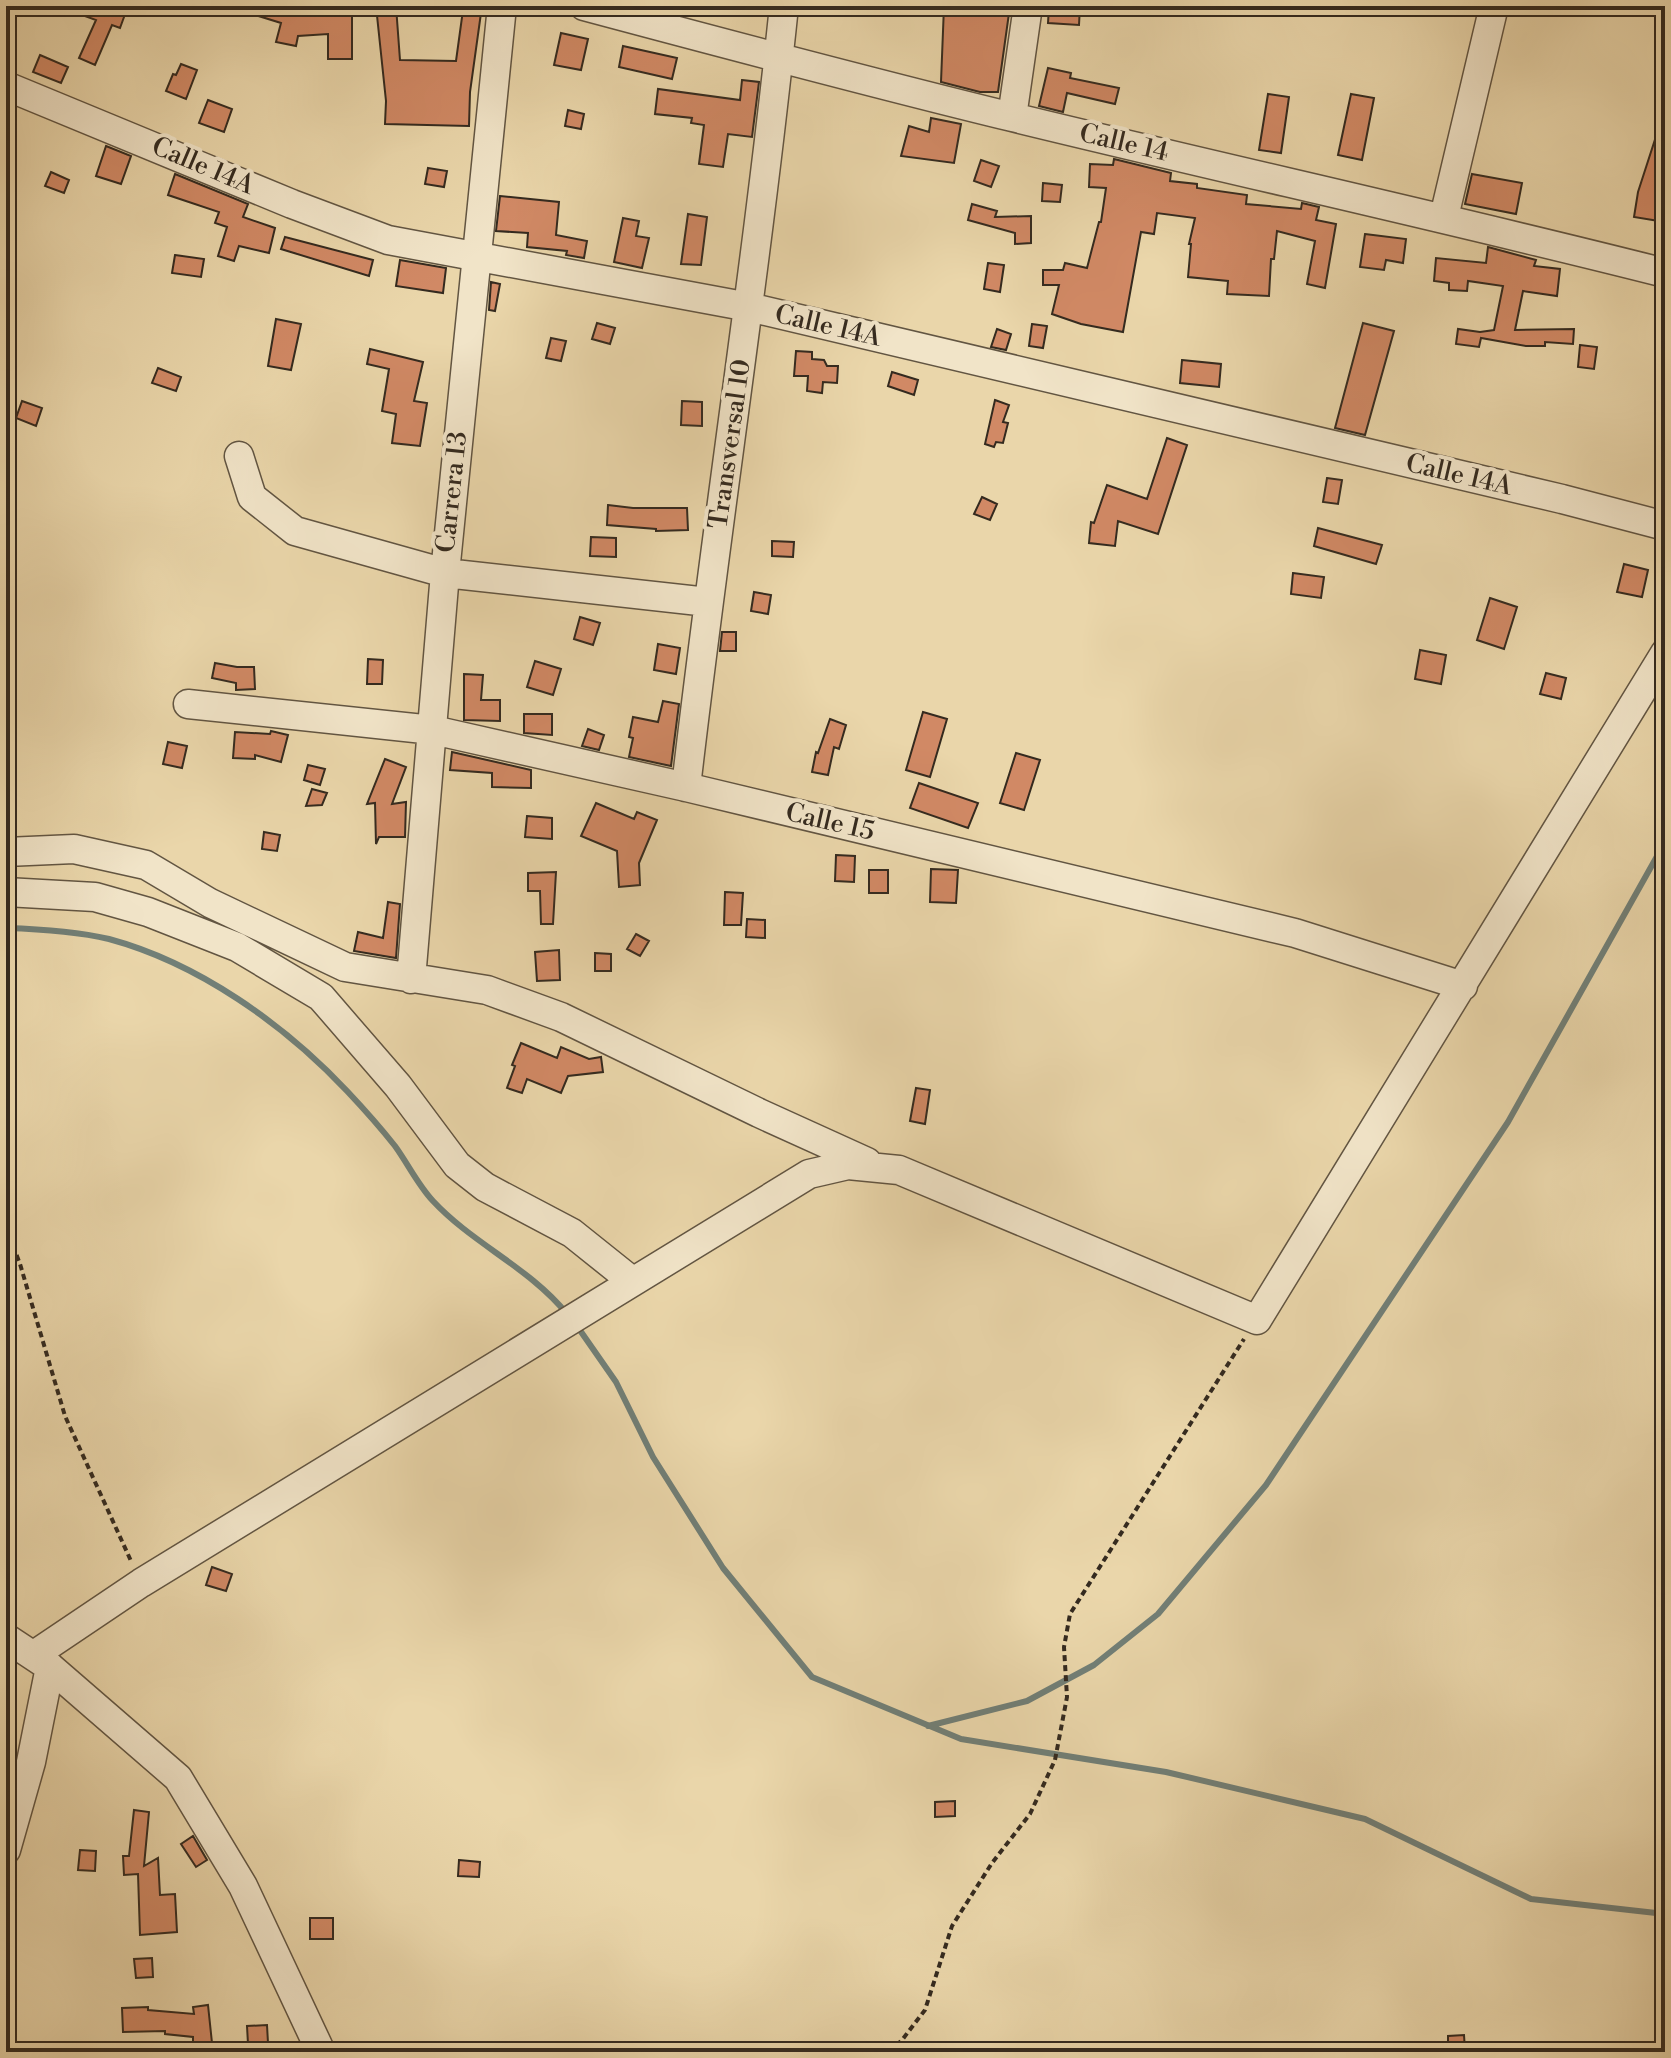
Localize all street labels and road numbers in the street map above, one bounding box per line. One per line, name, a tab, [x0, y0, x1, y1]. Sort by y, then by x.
street label: Calle 14	[1076, 117, 1172, 169]
street label: Calle 14A	[147, 130, 260, 202]
street label: Calle 14A	[772, 298, 886, 354]
street label: Transversal 10	[702, 357, 758, 531]
street label: Carrera 13	[430, 430, 474, 554]
street label: Calle 14A	[1403, 447, 1517, 503]
street label: Calle 15	[782, 796, 878, 848]

